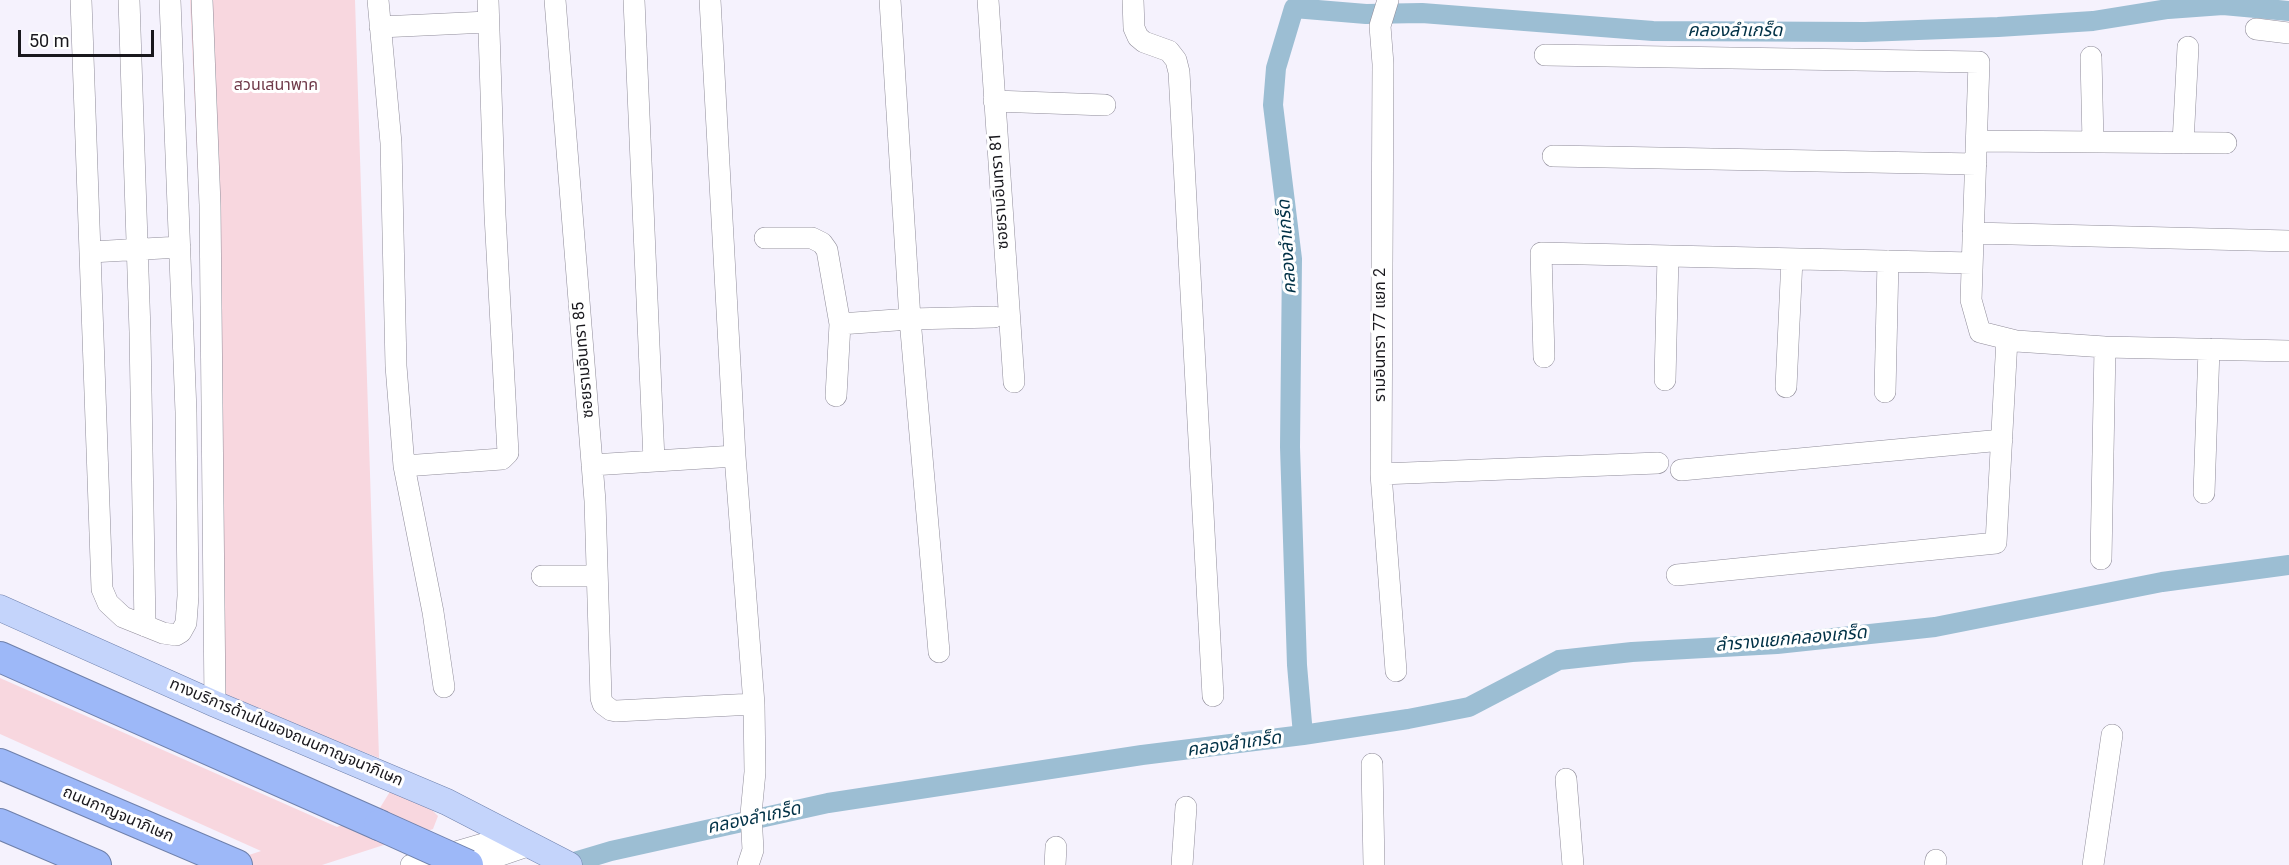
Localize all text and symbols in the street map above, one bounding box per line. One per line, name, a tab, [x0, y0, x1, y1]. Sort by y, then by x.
scale bar	[21, 18, 158, 56]
water label: คลองลำเกร็ด	[1688, 20, 1782, 42]
text: 50 m	[29, 30, 69, 51]
park label: สวนเสนาพาค	[234, 76, 318, 96]
street label: ซอยรามอินทรา 81	[986, 132, 1014, 250]
water label: คลองลำเกร็ด	[1274, 199, 1302, 295]
street label: รามอินทรา 77 แยก 2	[1371, 268, 1391, 402]
street label: ซอยรามอินทรา 85	[569, 301, 599, 419]
water label: ลำรางแยกคลองเกร็ด	[1714, 623, 1868, 657]
street label: ทางบริการด้านในของถนนกาญจนาภิเษก	[166, 675, 406, 791]
water label: คลองลำเกร็ด	[1186, 728, 1282, 762]
street label: ถนนกาญจนาภิเษก	[60, 783, 176, 847]
water label: คลองลำเกร็ด	[705, 799, 803, 839]

